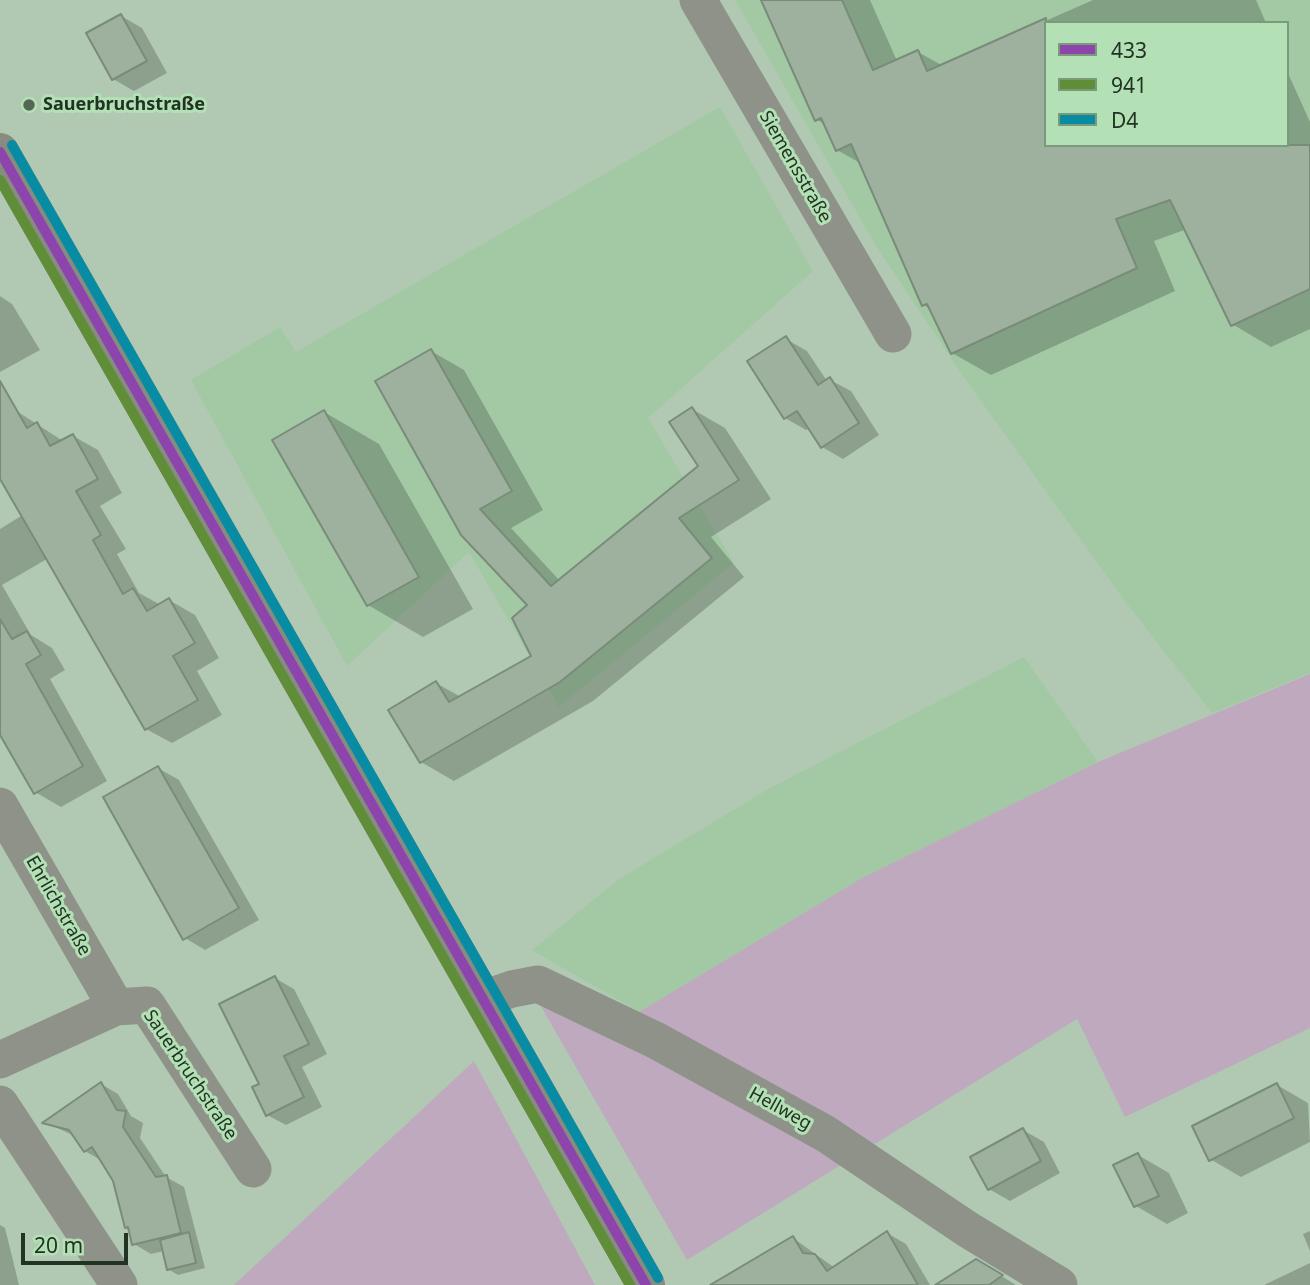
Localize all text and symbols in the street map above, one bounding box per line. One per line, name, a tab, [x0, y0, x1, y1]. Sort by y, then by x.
legend	[1044, 21, 1289, 147]
text: 433	[1111, 36, 1147, 64]
text: 941	[1111, 71, 1147, 99]
place label: Sauerbruchstraße	[43, 94, 205, 116]
marker: Sauerbruchstraße	[21, 97, 37, 113]
text: D4	[1111, 106, 1138, 134]
street label: Siemensstraße	[754, 107, 836, 227]
street label: Ehrlichstraße	[21, 852, 95, 960]
street label: Sauerbruchstraße	[139, 1006, 241, 1144]
street label: Hellweg	[745, 1083, 815, 1135]
scale bar	[24, 1218, 131, 1262]
text: 20 m	[34, 1231, 83, 1259]

